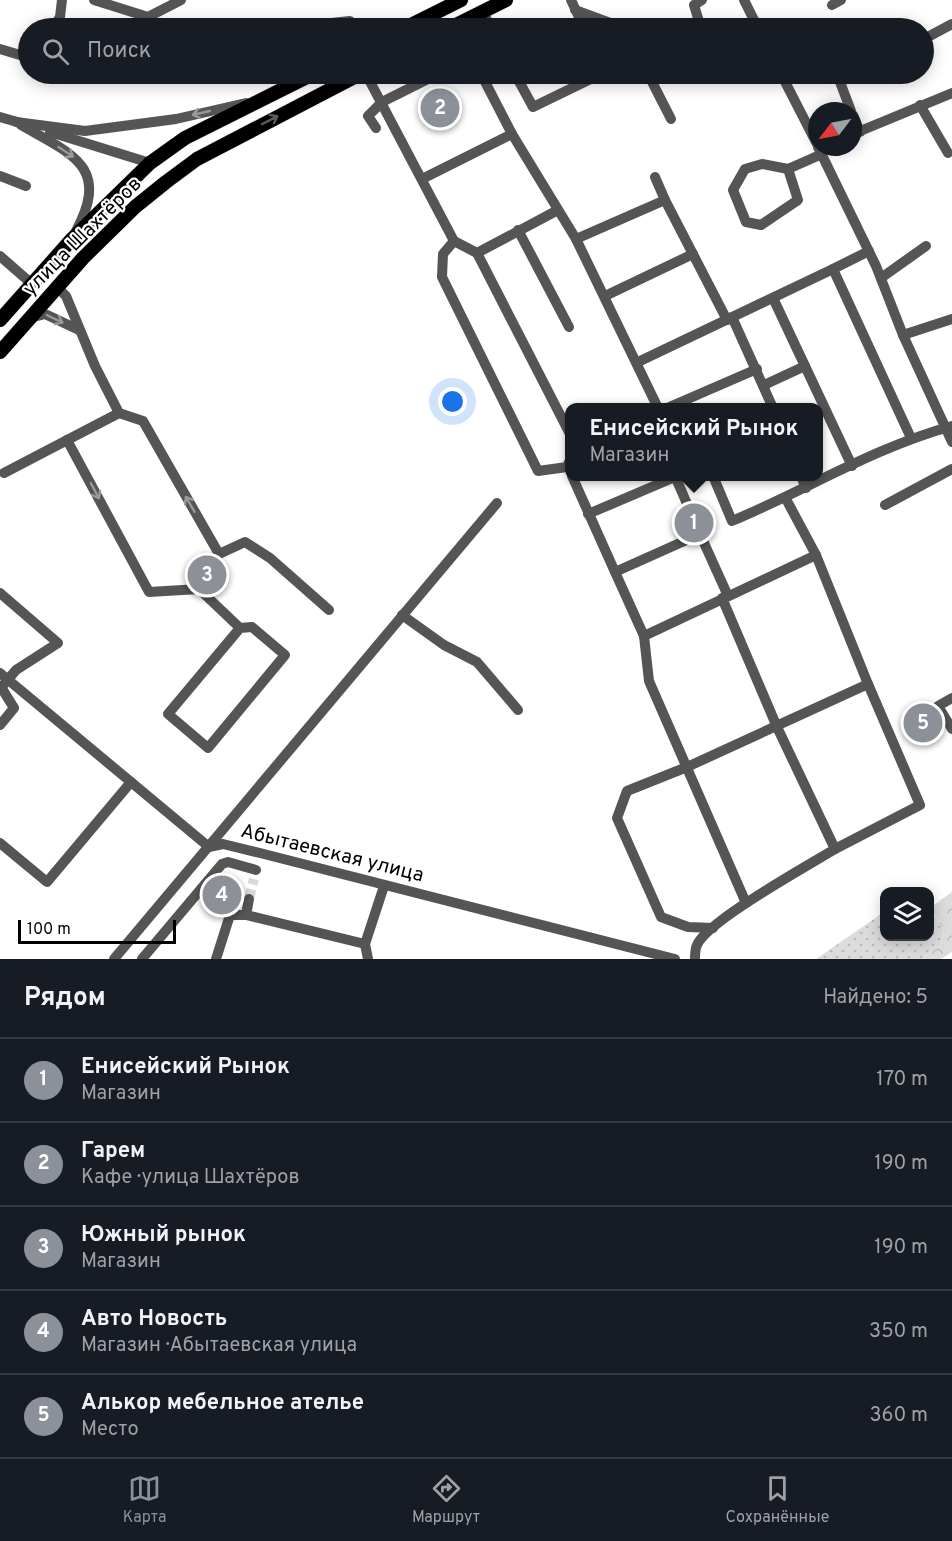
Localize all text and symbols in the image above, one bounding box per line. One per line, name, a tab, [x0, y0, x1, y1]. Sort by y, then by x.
search box	[18, 18, 934, 84]
icon: search	[39, 35, 72, 68]
text: Поиск	[87, 38, 151, 65]
pin: 2	[420, 86, 460, 130]
north arrow	[808, 102, 862, 156]
one-way arrow	[192, 108, 211, 120]
one-way arrow	[260, 114, 278, 125]
one-way arrow	[57, 146, 74, 158]
street label: улица Шахтёров	[18, 172, 148, 302]
one-way arrow	[45, 314, 63, 325]
your location	[438, 387, 467, 416]
popup	[565, 403, 823, 481]
text: Енисейский Рынок	[589, 416, 799, 443]
text: Магазин	[589, 443, 669, 469]
one-way arrow	[90, 482, 101, 500]
one-way arrow	[184, 495, 195, 513]
pin: 1	[674, 500, 714, 546]
pin: 3	[188, 552, 226, 598]
pin: 5	[904, 700, 942, 746]
street label: Абытаевская улица	[238, 819, 426, 889]
pin: 4	[202, 872, 242, 918]
map controls	[880, 887, 934, 941]
button: layers	[880, 887, 934, 941]
scale bar	[18, 917, 176, 944]
text: 100 m	[27, 920, 71, 940]
text: Рядом	[24, 982, 106, 1015]
text: Найдено: 5	[823, 985, 928, 1011]
text: Енисейский Рынок	[81, 1054, 290, 1081]
text: 1	[40, 1067, 48, 1093]
text: 170 m	[876, 1067, 928, 1093]
text: Магазин	[81, 1081, 161, 1107]
text: Гарем	[81, 1138, 145, 1165]
text: 2	[37, 1151, 50, 1177]
text: 190 m	[874, 1151, 928, 1177]
text: Кафе · улица Шахтёров	[81, 1165, 300, 1191]
text: Южный рынок	[81, 1222, 246, 1249]
text: 3	[38, 1235, 50, 1261]
text: 190 m	[874, 1235, 928, 1261]
text: Магазин	[81, 1249, 161, 1275]
text: Авто Новость	[81, 1306, 227, 1333]
text: 4	[37, 1319, 50, 1345]
text: 350 m	[869, 1319, 928, 1345]
text: Магазин · Абытаевская улица	[81, 1333, 357, 1359]
text: Алькор мебельное ателье	[81, 1390, 364, 1417]
text: 5	[37, 1403, 50, 1429]
text: 360 m	[870, 1403, 928, 1429]
text: Место	[81, 1417, 139, 1443]
tab: Карта	[123, 1472, 167, 1528]
tab: Маршрут	[412, 1472, 480, 1528]
tab: Сохранённые	[725, 1472, 829, 1528]

